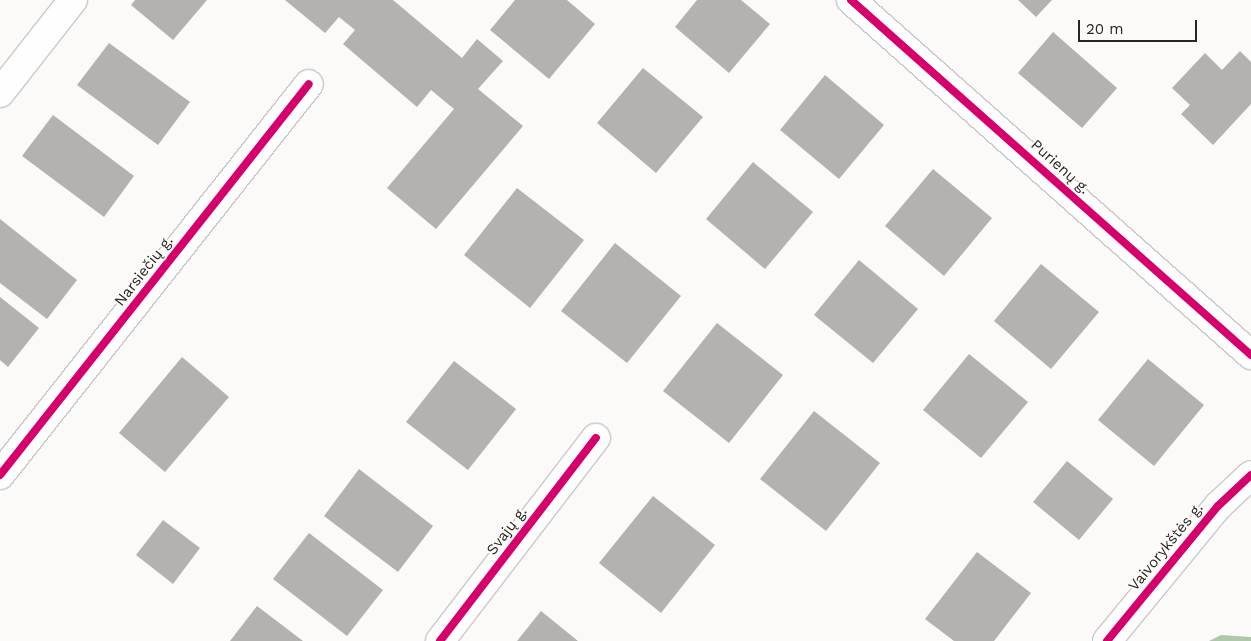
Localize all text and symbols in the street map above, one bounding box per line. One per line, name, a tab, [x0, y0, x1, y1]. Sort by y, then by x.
scale bar	[1081, 10, 1200, 42]
text: 20 m	[1086, 20, 1124, 38]
street label: Purienų g.	[1027, 136, 1093, 198]
street label: Narsiečių g.	[111, 232, 177, 310]
street label: Vaivorykštės g.	[1125, 499, 1207, 595]
street label: Svajų g.	[483, 503, 531, 559]

